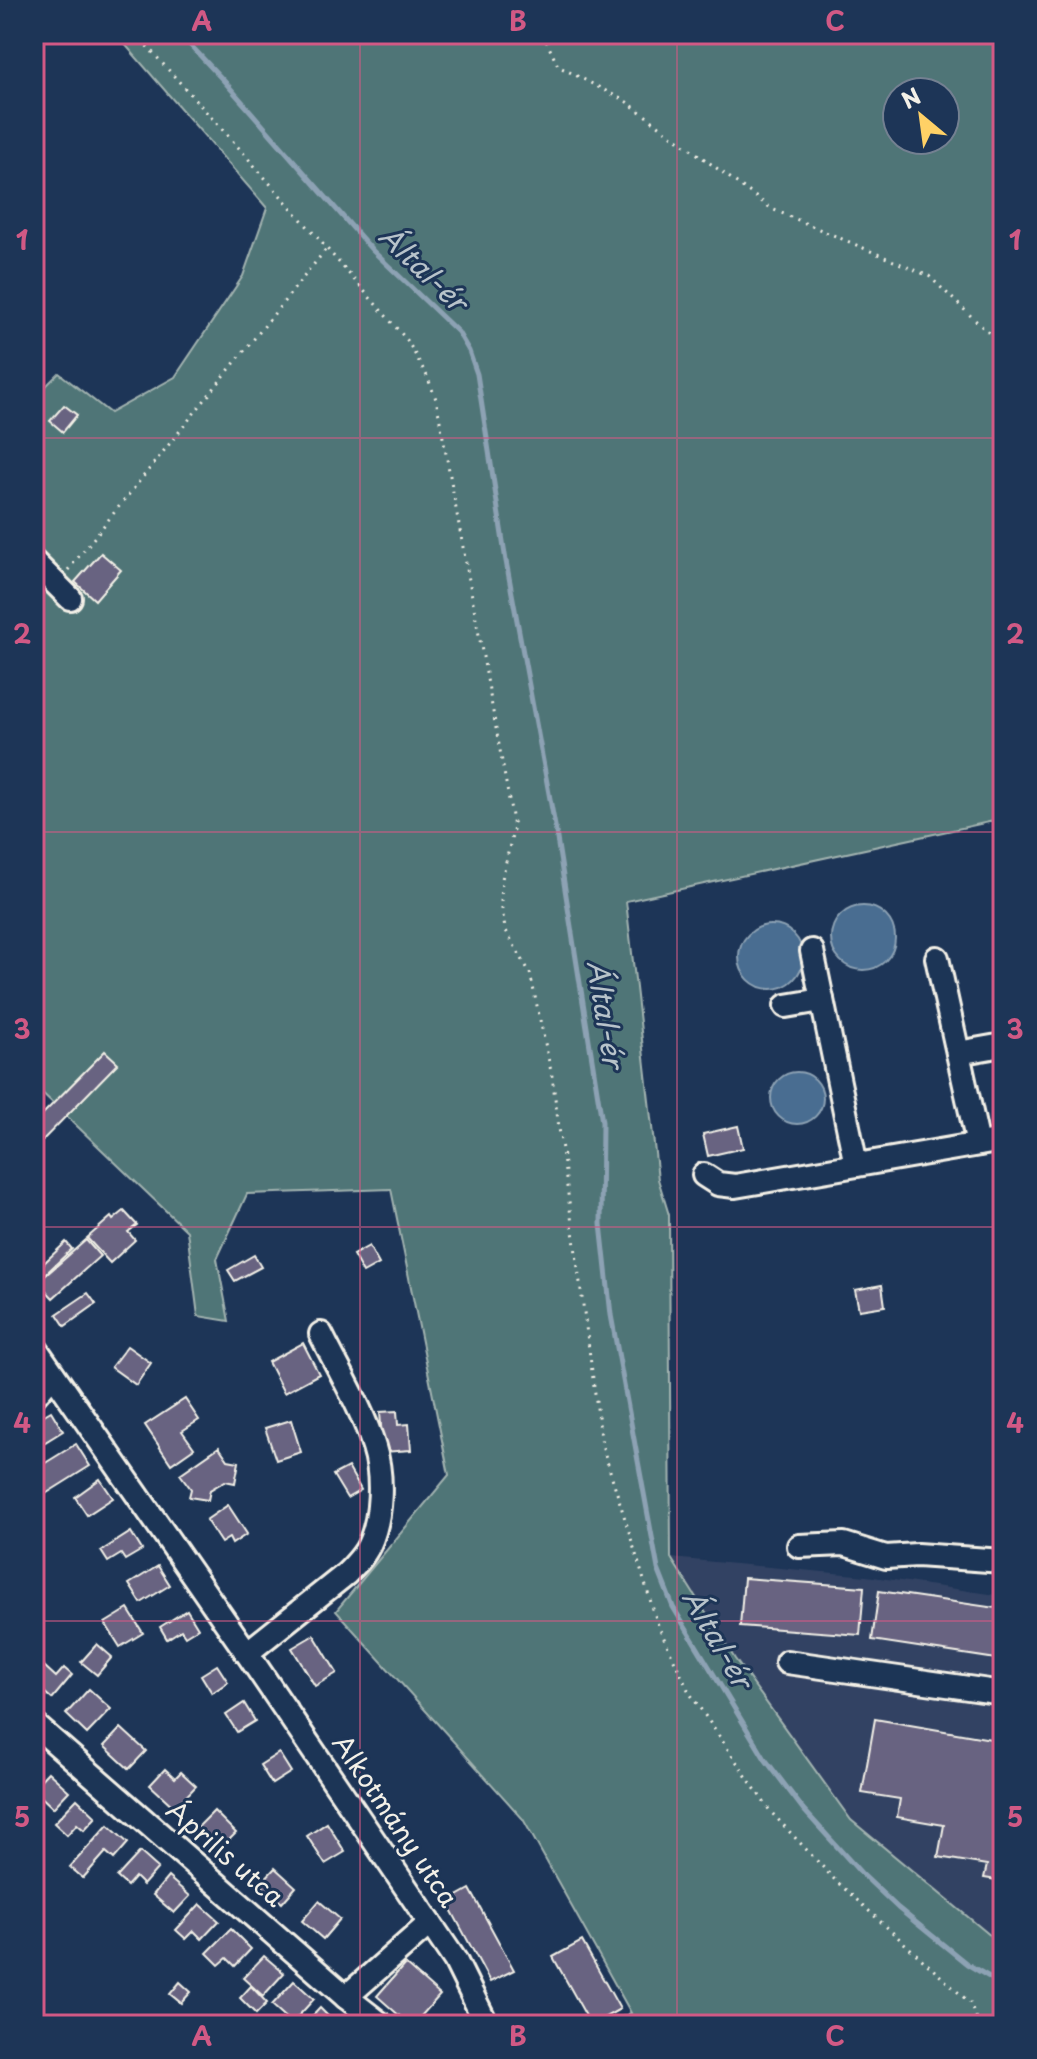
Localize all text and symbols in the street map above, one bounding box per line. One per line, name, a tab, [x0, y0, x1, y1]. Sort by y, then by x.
text: A	[192, 1, 212, 40]
text: B	[509, 1, 527, 40]
text: C	[825, 1, 845, 40]
north arrow	[881, 76, 961, 156]
text: N	[895, 79, 926, 116]
water label: Által-ér	[370, 215, 481, 324]
text: 1	[16, 220, 28, 259]
text: 1	[1009, 220, 1021, 259]
text: 2	[13, 614, 31, 653]
text: 2	[1006, 614, 1024, 653]
water label: Által-ér	[577, 957, 637, 1075]
text: 3	[13, 1009, 31, 1048]
text: 3	[1006, 1009, 1024, 1048]
text: 4	[13, 1403, 31, 1442]
text: 4	[1006, 1403, 1024, 1442]
water label: Által-ér	[673, 1581, 766, 1699]
street label: Alkotmány utca	[324, 1726, 469, 1915]
street label: Április utca	[158, 1790, 294, 1916]
text: 5	[14, 1797, 30, 1836]
text: 5	[1007, 1797, 1023, 1836]
text: A	[192, 2016, 212, 2055]
text: B	[509, 2016, 527, 2055]
text: C	[825, 2016, 845, 2055]

